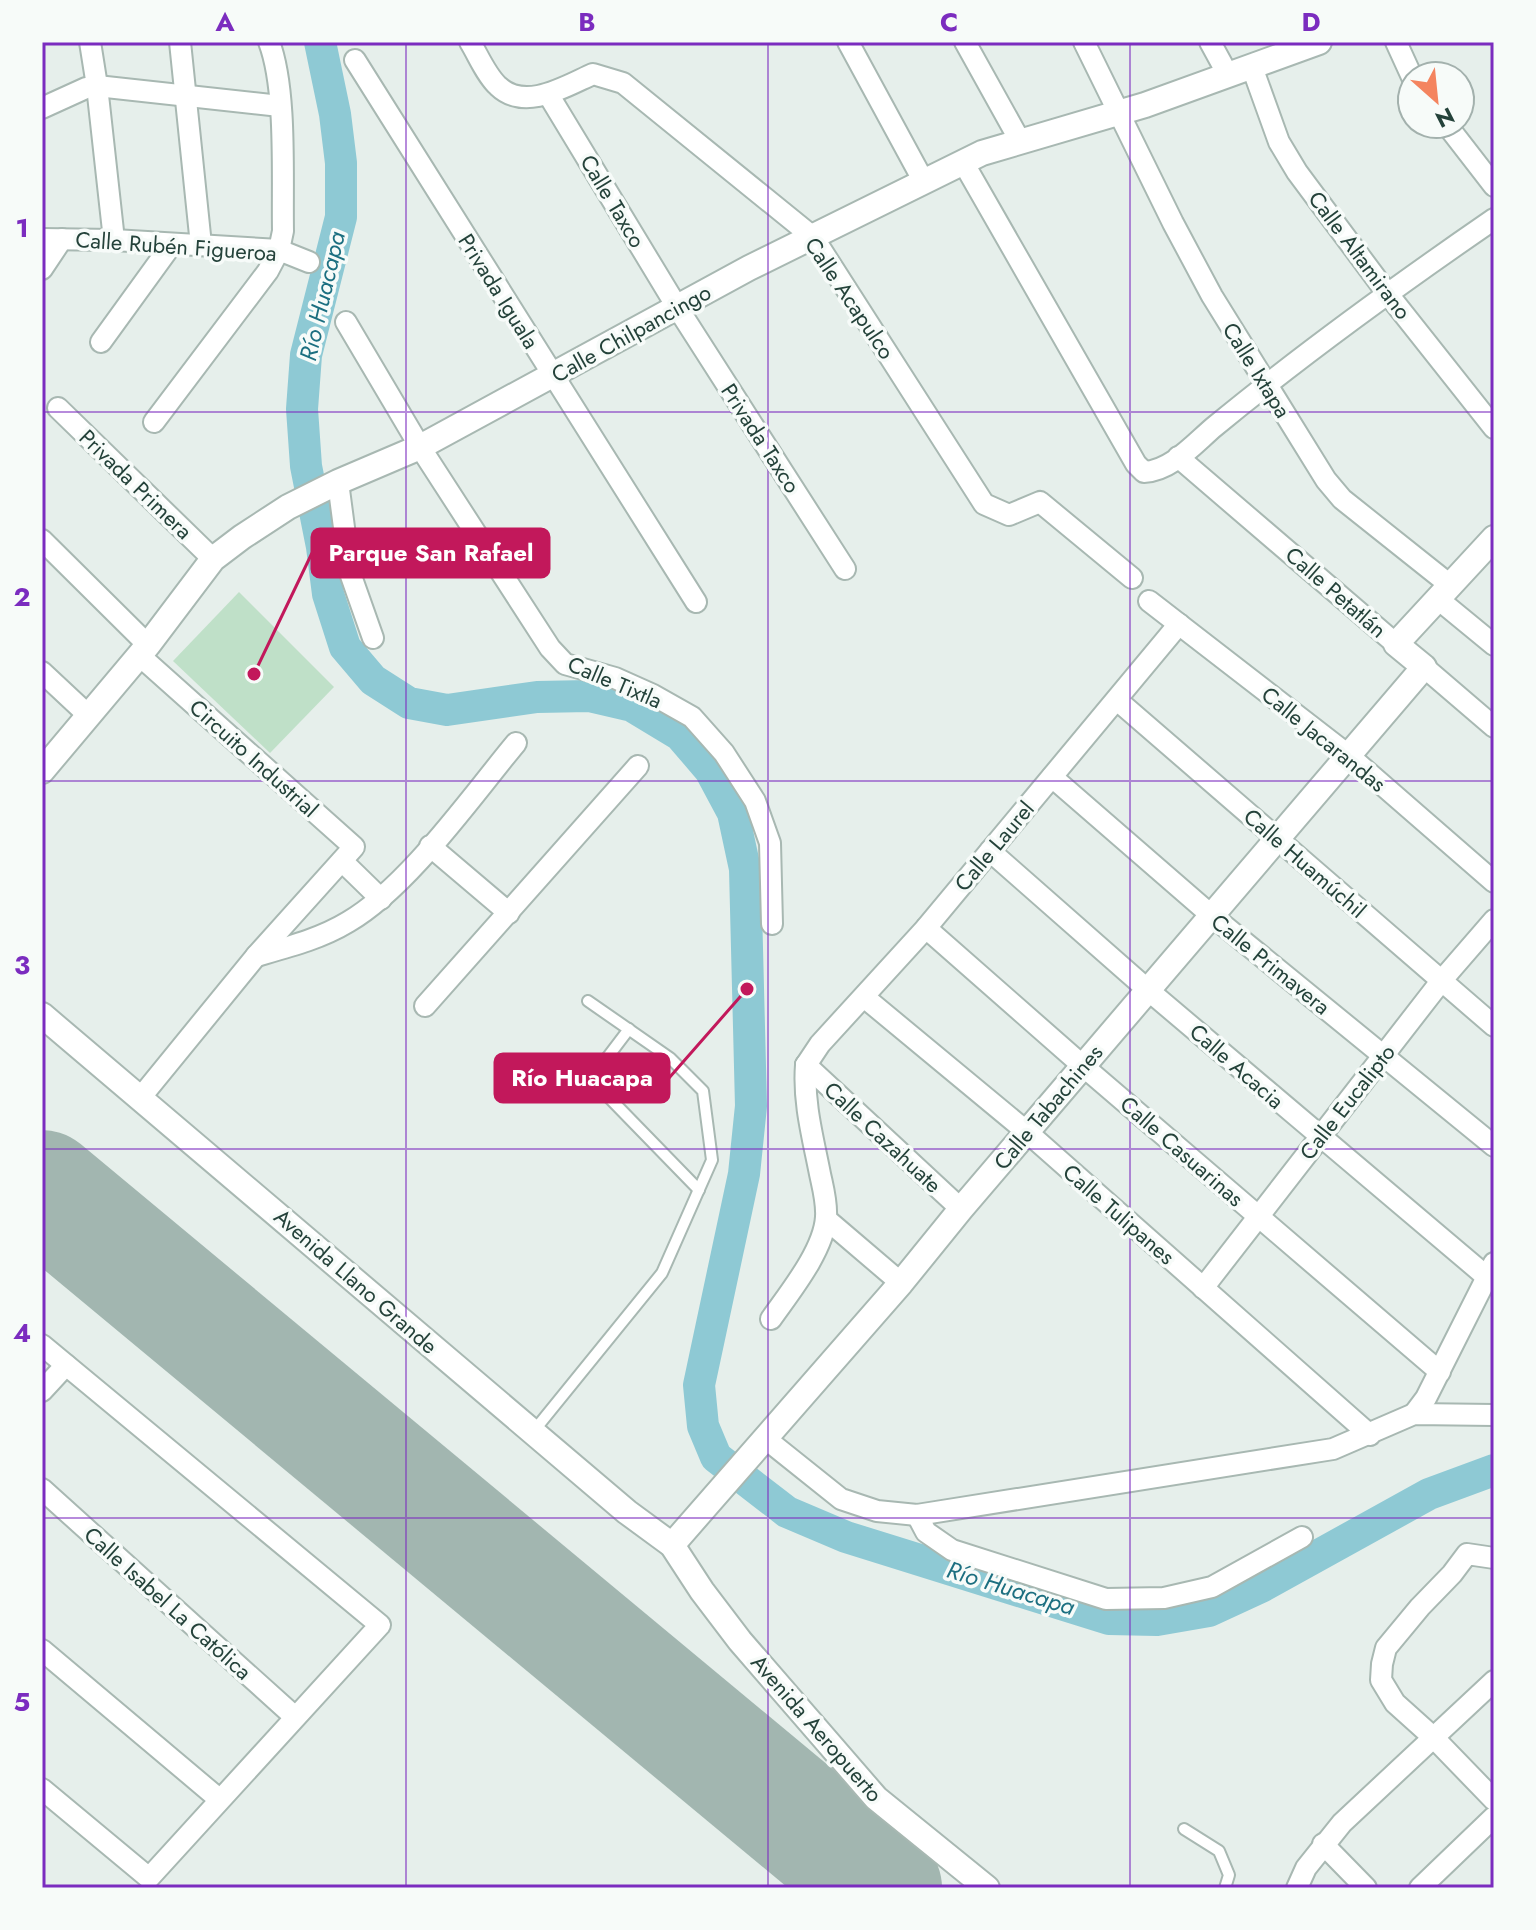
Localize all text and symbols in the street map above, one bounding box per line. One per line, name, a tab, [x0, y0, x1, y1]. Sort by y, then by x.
text: A	[214, 3, 235, 41]
text: B	[578, 3, 596, 41]
text: C	[940, 3, 958, 41]
text: D	[1301, 3, 1321, 41]
north arrow	[1396, 60, 1476, 140]
text: N	[1430, 100, 1460, 136]
street label: Calle Taxco	[573, 148, 653, 254]
street label: Calle Altamirano	[1301, 184, 1419, 326]
text: 1	[15, 209, 29, 247]
street label: Calle Rubén Figueroa	[74, 223, 278, 269]
street label: Privada Iguala	[451, 227, 547, 355]
water label: Río Huacapa	[290, 228, 354, 364]
street label: Calle Acapulco	[797, 231, 903, 365]
street label: Calle Chilpancingo	[545, 276, 717, 390]
street label: Calle Ixtapa	[1215, 316, 1299, 424]
street label: Privada Taxco	[714, 377, 808, 499]
street label: Privada Primera	[72, 422, 200, 546]
callout: Parque San Rafael	[312, 529, 549, 577]
text: Parque San Rafael	[328, 535, 534, 570]
street label: Calle Petatlán	[1278, 539, 1394, 645]
text: 2	[13, 578, 31, 616]
street label: Calle Tixtla	[563, 648, 667, 716]
street label: Calle Jacarandas	[1255, 679, 1393, 799]
street label: Circuito Industrial	[182, 691, 326, 825]
street label: Calle Laurel	[947, 794, 1041, 898]
street label: Calle Huamúchil	[1237, 801, 1373, 925]
street label: Calle Primavera	[1205, 906, 1337, 1022]
text: 3	[14, 946, 30, 984]
street label: Calle Acacia	[1183, 1016, 1291, 1116]
street label: Calle Tabachines	[986, 1037, 1110, 1177]
street label: Calle Eucalipto	[1292, 1037, 1402, 1167]
callout: Río Huacapa	[495, 1054, 669, 1102]
text: Río Huacapa	[511, 1060, 653, 1095]
street label: Calle Cazahuate	[817, 1074, 949, 1200]
street label: Calle Casuarinas	[1113, 1088, 1251, 1214]
street label: Calle Tulipanes	[1056, 1156, 1182, 1272]
street label: Avenida Llano Grande	[267, 1201, 445, 1361]
text: 4	[13, 1314, 31, 1352]
street label: Calle Isabel La Católica	[77, 1519, 259, 1687]
water label: Río Huacapa	[943, 1552, 1079, 1624]
street label: Avenida Aeropuerto	[744, 1647, 890, 1809]
text: 5	[14, 1683, 30, 1721]

